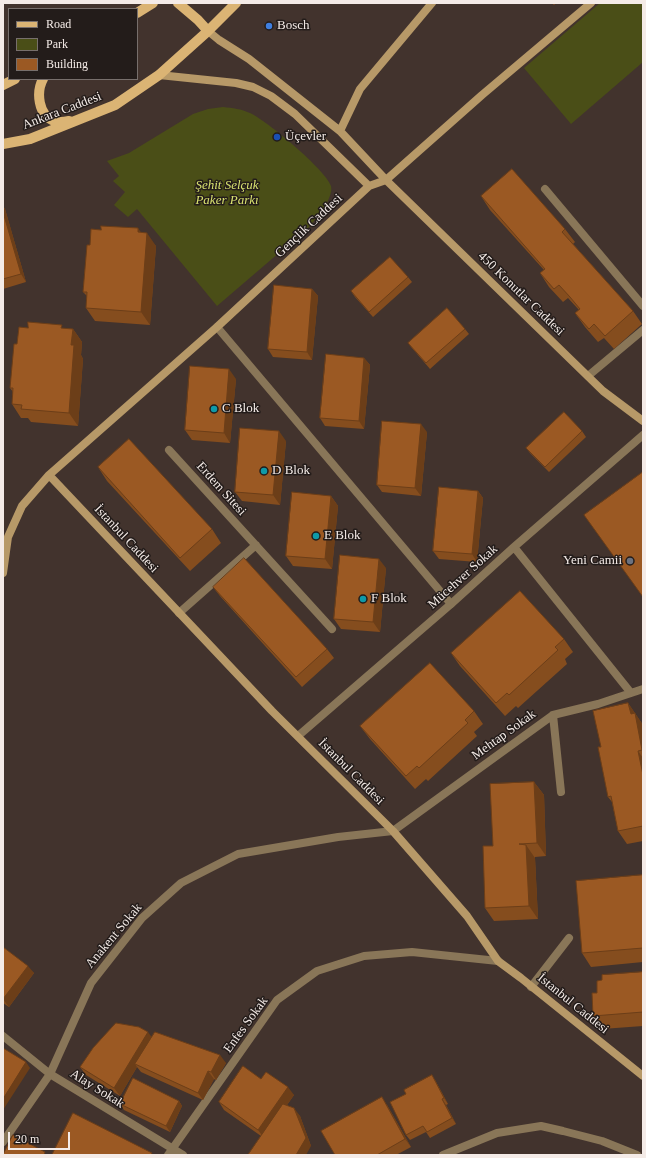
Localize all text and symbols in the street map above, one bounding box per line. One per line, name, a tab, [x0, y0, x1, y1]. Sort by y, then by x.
legend	[8, 8, 138, 80]
text: Road	[46, 17, 71, 31]
place label: Bosch	[277, 18, 310, 34]
marker: Bosch	[264, 21, 274, 31]
text: Park	[46, 37, 68, 51]
text: Building	[46, 57, 88, 71]
street label: Ankara Caddesi	[20, 89, 104, 133]
place label: Üçevler	[285, 129, 326, 145]
marker: Üçevler	[272, 132, 282, 142]
park label: Şehit Selçuk Paker Parkı	[195, 178, 259, 209]
street label: Gençlik Caddesi	[272, 191, 346, 261]
street label: 450 Konutlar Caddesi	[475, 249, 567, 339]
place label: C Blok	[222, 401, 259, 417]
marker: C Blok	[209, 404, 219, 414]
street label: Erdem Sitesi	[193, 459, 249, 519]
place label: D Blok	[272, 463, 310, 479]
marker: D Blok	[259, 466, 269, 476]
street label: İstanbul Caddesi	[91, 502, 161, 576]
place label: E Blok	[324, 528, 360, 544]
marker: E Blok	[311, 531, 321, 541]
street label: Mücehver Sokak	[425, 542, 501, 612]
place label: Yeni Camii	[563, 553, 622, 569]
marker: Yeni Camii	[625, 556, 635, 566]
place label: F Blok	[371, 591, 407, 607]
marker: F Blok	[358, 594, 368, 604]
street label: Mehtap Sokak	[469, 707, 539, 763]
street label: İstanbul Caddesi	[315, 736, 387, 808]
street label: Anakent Sokak	[82, 900, 146, 972]
street label: İstanbul Caddesi	[534, 971, 612, 1037]
street label: Enfes Sokak	[220, 994, 272, 1056]
street label: Alay Sokak	[67, 1066, 127, 1112]
scale bar	[10, 1124, 72, 1150]
text: 20 m	[15, 1132, 39, 1146]

